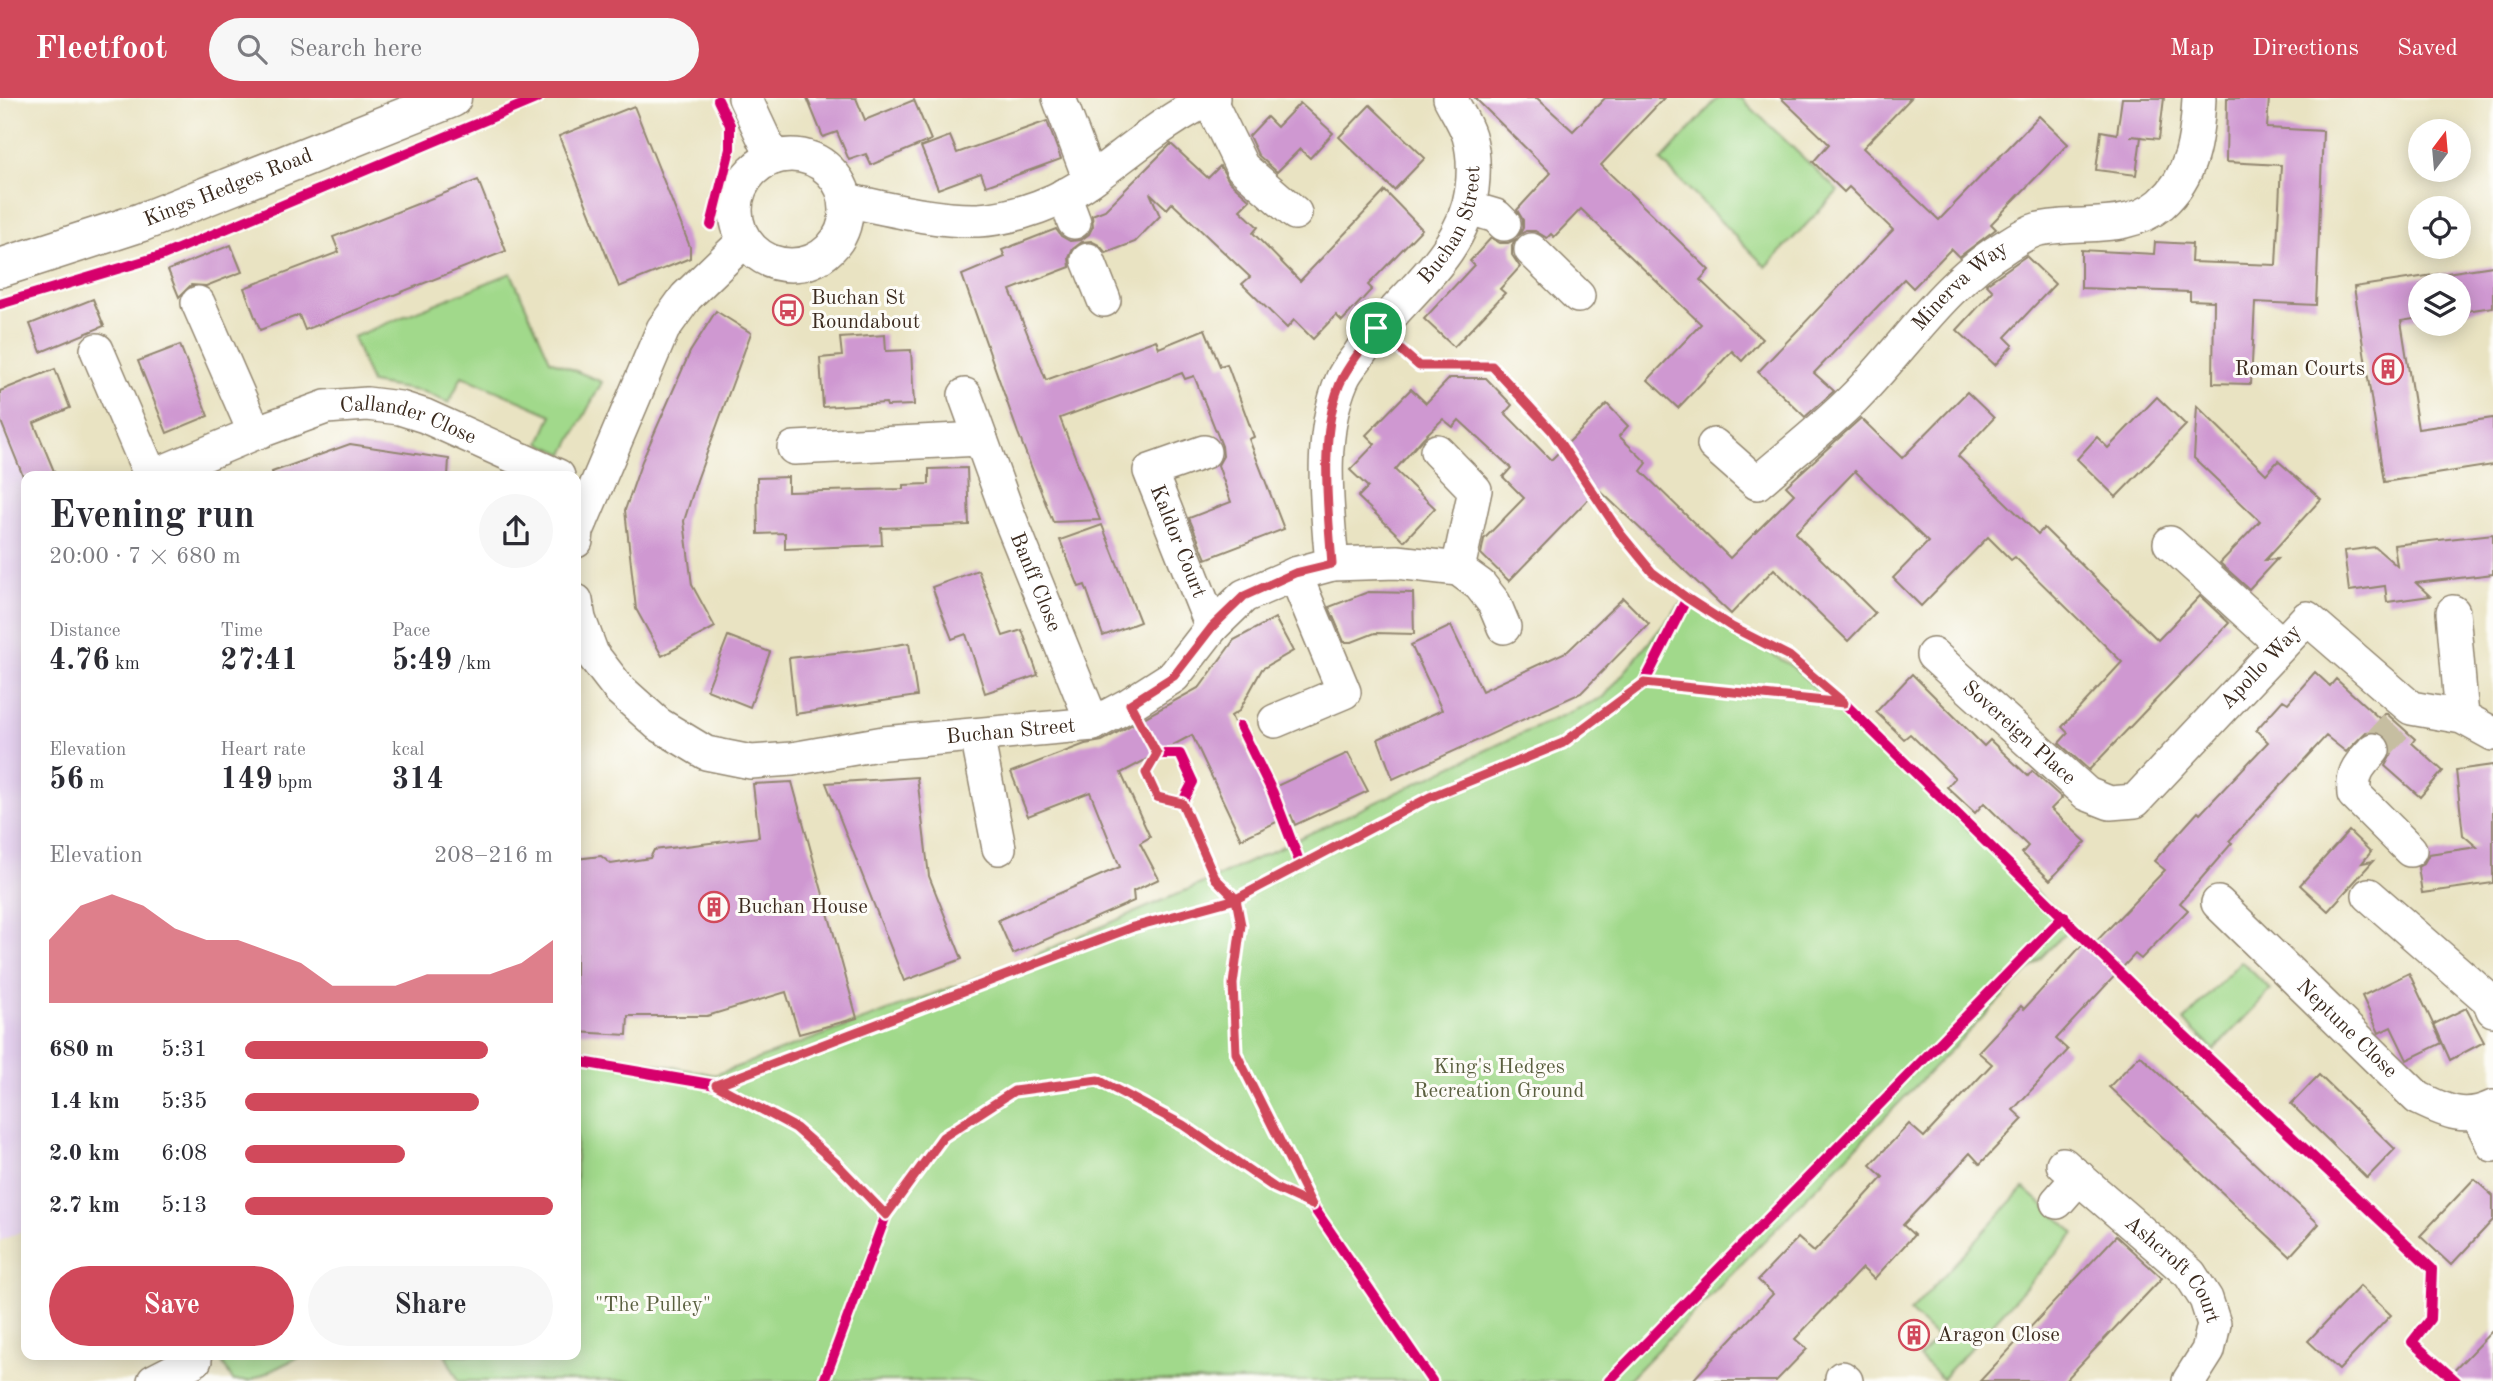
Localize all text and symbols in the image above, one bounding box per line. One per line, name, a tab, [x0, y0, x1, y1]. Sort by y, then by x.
search box	[209, 18, 699, 81]
icon: search	[233, 30, 271, 68]
text: Fleetfoot	[35, 33, 167, 66]
text: Search here	[289, 36, 422, 62]
text: Map	[2170, 37, 2214, 61]
text: Directions	[2252, 37, 2359, 61]
text: Saved	[2397, 37, 2458, 61]
north arrow	[2408, 119, 2471, 182]
map controls	[2408, 119, 2471, 336]
street label: Kings Hedges Road	[141, 145, 315, 231]
street label: Buchan Street	[1415, 166, 1484, 288]
button: locate	[2408, 196, 2471, 259]
street label: Minerva Way	[1908, 237, 2011, 335]
button: layers	[2408, 273, 2471, 336]
place label: Buchan St Roundabout	[811, 288, 920, 333]
bus stop icon: Buchan St Roundabout	[771, 293, 805, 327]
pin	[1346, 298, 1406, 358]
icon: arrive	[1357, 309, 1395, 347]
building icon: Roman Courts	[2371, 352, 2405, 386]
place label: Roman Courts	[2235, 359, 2365, 380]
street label: Callander Close	[339, 393, 479, 448]
street label: Kaldor Court	[1146, 482, 1210, 601]
button: share	[479, 494, 553, 568]
text: Evening run	[49, 498, 255, 536]
street label: Banff Close	[1006, 530, 1065, 635]
text: 20:00 · 7 × 680 m	[49, 545, 241, 568]
street label: Apollo Way	[2217, 621, 2305, 713]
text: Distance	[49, 622, 121, 641]
text: Time	[220, 622, 263, 641]
text: Pace	[392, 622, 430, 641]
text: 4.76	[49, 646, 110, 676]
text: 27:41	[220, 646, 298, 676]
text: 5:49	[392, 646, 452, 676]
text: km	[110, 655, 140, 674]
text: /km	[452, 655, 491, 674]
street label: Sovereign Place	[1959, 677, 2080, 789]
street label: Buchan Street	[945, 715, 1076, 748]
text: Elevation	[49, 741, 126, 760]
text: Heart rate	[220, 741, 306, 760]
text: kcal	[392, 741, 424, 760]
text: 56	[49, 765, 84, 795]
text: 149	[220, 765, 273, 795]
text: 314	[392, 765, 444, 795]
text: m	[84, 774, 104, 793]
text: bpm	[273, 774, 313, 793]
text: Elevation	[49, 844, 143, 867]
text: 208–216 m	[434, 844, 553, 867]
building icon: Buchan House	[697, 890, 731, 924]
place label: Buchan House	[737, 897, 868, 918]
street label: Neptune Close	[2293, 975, 2401, 1082]
text: 680 m	[49, 1038, 114, 1061]
text: 5:31	[161, 1038, 207, 1061]
park label: King's Hedges Recreation Ground	[1414, 1057, 1584, 1102]
text: 1.4 km	[49, 1090, 120, 1113]
text: 5:35	[161, 1090, 207, 1113]
text: 2.0 km	[49, 1142, 120, 1165]
text: 6:08	[161, 1142, 207, 1165]
text: 2.7 km	[49, 1194, 120, 1217]
text: 5:13	[161, 1194, 207, 1217]
street label: Ashcroft Court	[2121, 1212, 2224, 1326]
button: Save	[49, 1266, 294, 1346]
button: Share	[308, 1266, 553, 1346]
park label: "The Pulley"	[595, 1295, 711, 1316]
building icon: Aragon Close	[1897, 1318, 1931, 1352]
place label: Aragon Close	[1937, 1325, 2060, 1346]

